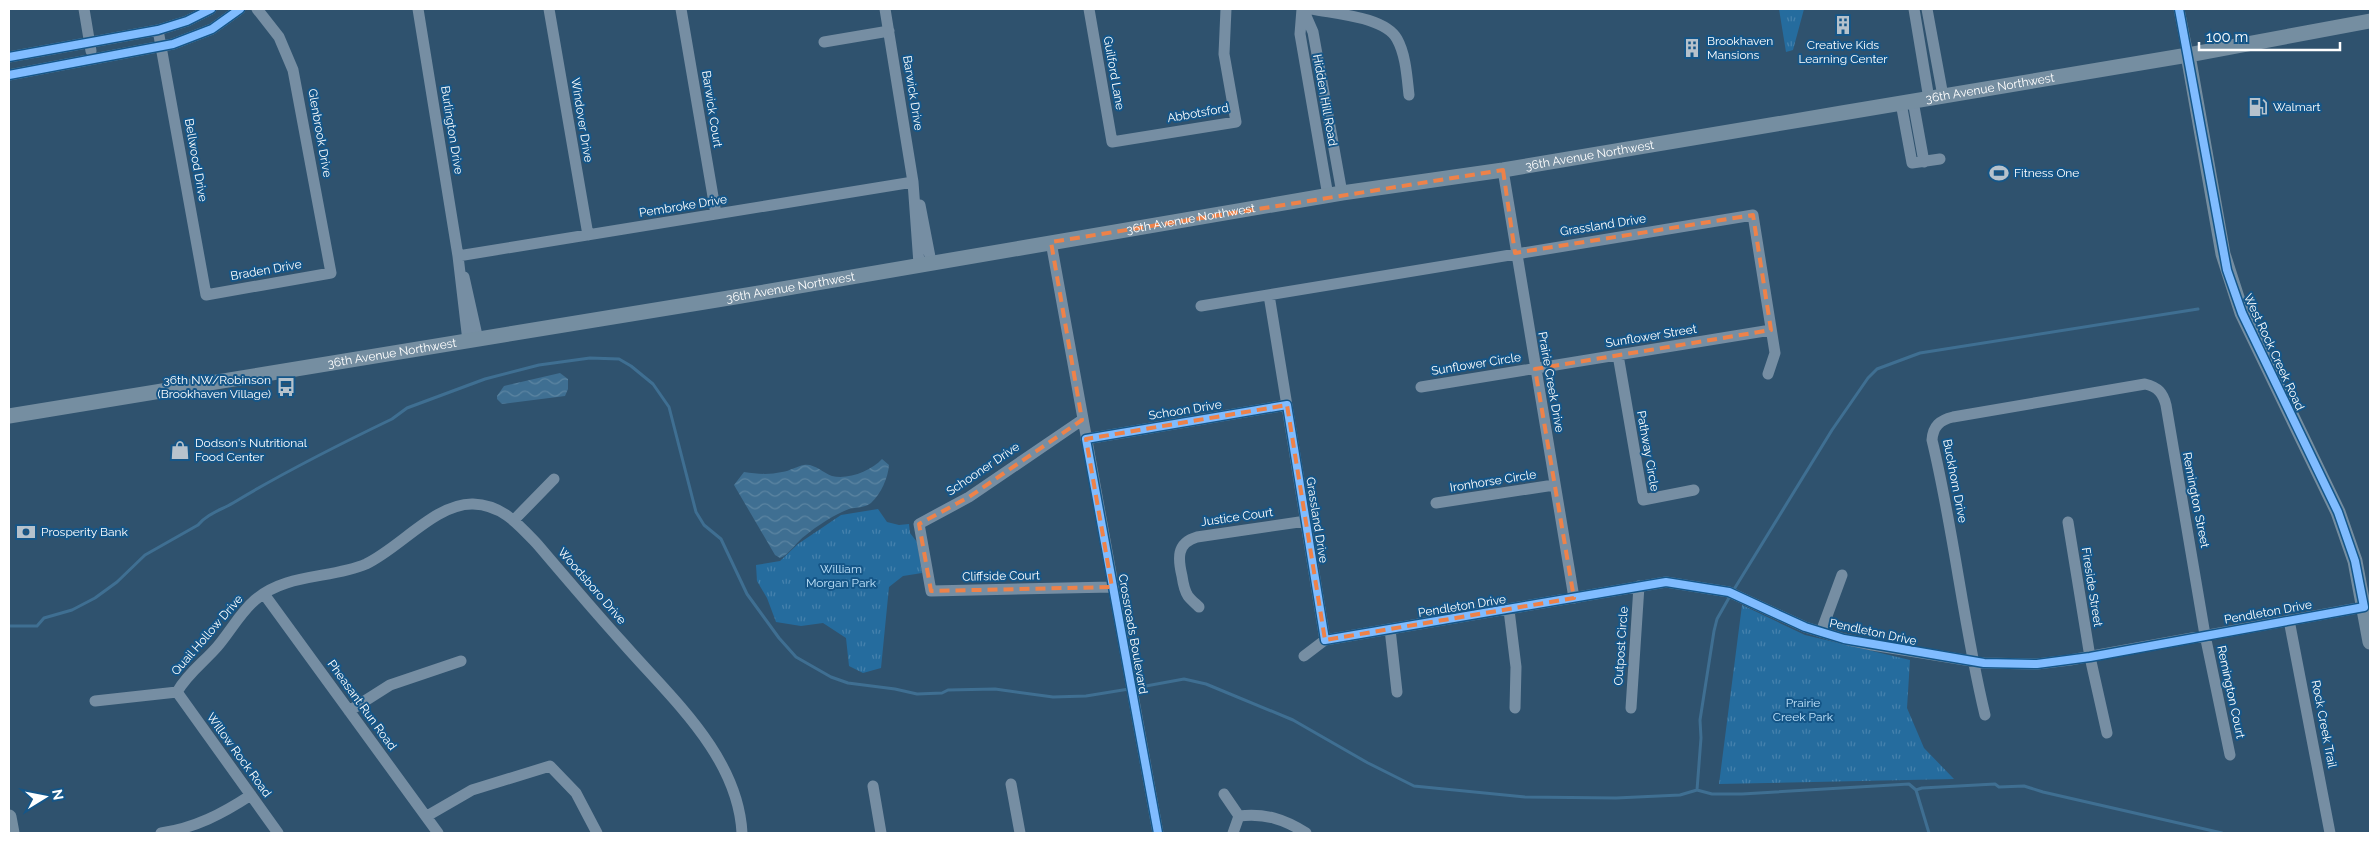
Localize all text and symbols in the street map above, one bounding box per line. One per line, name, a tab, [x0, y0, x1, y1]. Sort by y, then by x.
building icon: Creative Kids Learning Center	[1832, 14, 1854, 36]
scale bar	[2199, 20, 2340, 52]
text: 100 m	[2206, 28, 2248, 46]
place label: Brookhaven Mansions	[1707, 34, 1773, 62]
street label: Guilford Lane	[1101, 35, 1127, 111]
building icon: Brookhaven Mansions	[1681, 37, 1703, 59]
place label: Creative Kids Learning Center	[1798, 38, 1888, 66]
street label: Hidden Hill Road	[1310, 53, 1340, 147]
street label: Barwick Drive	[900, 54, 926, 132]
street label: Barwick Court	[699, 69, 725, 149]
street label: 36th Avenue Northwest	[1925, 71, 2055, 106]
street label: Windover Drive	[568, 77, 596, 163]
street label: Burlington Drive	[438, 85, 466, 175]
street label: Glenbrook Drive	[305, 88, 335, 178]
fuel station icon: Walmart	[2247, 96, 2269, 118]
place label: Walmart	[2273, 100, 2321, 114]
street label: Abbotsford	[1166, 101, 1230, 125]
street label: Bellwood Drive	[182, 117, 210, 203]
street label: 36th Avenue Northwest	[1524, 138, 1655, 173]
sports icon: Fitness One	[1988, 162, 2010, 184]
place label: Fitness One	[2014, 166, 2079, 180]
street label: Pembroke Drive	[638, 192, 728, 220]
street label: 36th Avenue Northwest	[1125, 201, 1256, 237]
street label: Grassland Drive	[1559, 211, 1647, 239]
street label: Braden Drive	[229, 257, 303, 283]
street label: 36th Avenue Northwest	[725, 270, 856, 305]
street label: West Rock Creek Road	[2241, 291, 2307, 413]
street label: Sunflower Street	[1604, 322, 1698, 350]
street label: Prairie Creek Drive	[1535, 330, 1567, 434]
street label: 36th Avenue Northwest	[326, 336, 457, 371]
street label: Sunflower Circle	[1430, 350, 1522, 378]
place label: 36th NW/Robinson (Brookhaven Village)	[158, 373, 271, 401]
bus stop icon: 36th NW/Robinson (Brookhaven Village)	[275, 376, 297, 398]
street label: Schoon Drive	[1147, 397, 1223, 423]
street label: Pathway Circle	[1634, 410, 1662, 492]
place label: Dodson's Nutritional Food Center	[195, 436, 308, 464]
street label: Buckhorn Drive	[1940, 438, 1970, 524]
shop icon: Dodson's Nutritional Food Center	[169, 439, 191, 461]
street label: Schooner Drive	[944, 439, 1022, 499]
street label: Remington Street	[2180, 451, 2212, 549]
street label: Ironhorse Circle	[1449, 467, 1537, 495]
street label: Grassland Drive	[1303, 476, 1331, 564]
street label: Justice Court	[1200, 505, 1274, 529]
bank icon: Prosperity Bank	[15, 521, 37, 543]
place label: Prosperity Bank	[41, 525, 128, 539]
street label: Woodsboro Drive	[555, 545, 629, 627]
street label: Fireside Street	[2079, 546, 2105, 628]
park label: William Morgan Park	[806, 562, 877, 590]
street label: Cliffside Court	[962, 568, 1040, 584]
street label: Crossroads Boulevard	[1116, 573, 1150, 695]
street label: Quail Hollow Drive	[168, 592, 246, 678]
street label: Pendleton Drive	[1417, 592, 1507, 620]
street label: Pendleton Drive	[2223, 597, 2313, 627]
street label: Outpost Circle	[1611, 606, 1631, 686]
street label: Pendleton Drive	[1828, 616, 1918, 648]
street label: Remington Court	[2214, 644, 2248, 740]
street label: Pheasant Run Road	[325, 657, 399, 753]
street label: Rock Creek Trail	[2309, 679, 2340, 770]
park label: Prairie Creek Park	[1773, 696, 1834, 724]
street label: Willow Rock Road	[204, 710, 274, 800]
north arrow	[20, 772, 70, 822]
text: N	[49, 788, 67, 801]

